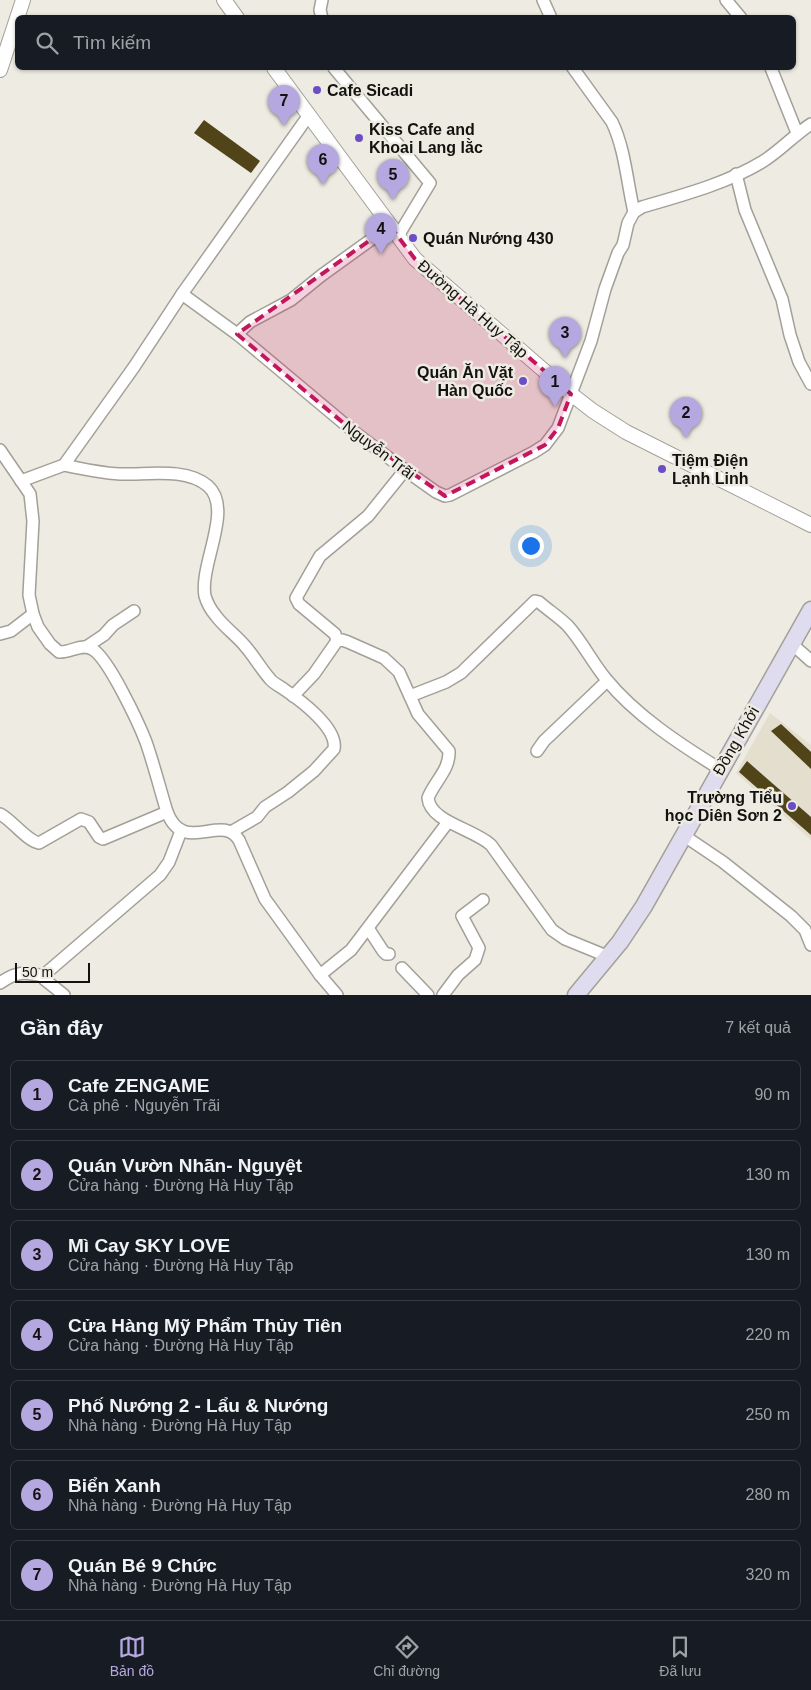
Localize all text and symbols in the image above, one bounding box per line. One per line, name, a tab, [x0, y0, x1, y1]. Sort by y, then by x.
search box	[15, 15, 796, 70]
icon: search	[33, 29, 61, 57]
text: Tìm kiếm	[73, 32, 151, 53]
place label: Cafe Sicadi	[327, 82, 413, 99]
marker: Cafe Sicadi	[311, 84, 323, 96]
pin: 7	[268, 85, 300, 126]
place label: Kiss Cafe and Khoai Lang lằc	[369, 121, 483, 156]
marker: Kiss Cafe and Khoai Lang lằc	[353, 132, 365, 144]
pin: 6	[307, 144, 339, 185]
pin: 5	[377, 159, 409, 200]
pin: 4	[365, 213, 397, 254]
place label: Quán Nướng 430	[423, 230, 554, 247]
marker: Quán Nướng 430	[407, 232, 419, 244]
street label: Đường Hà Huy Tập	[415, 257, 532, 361]
pin: 3	[549, 317, 581, 358]
place label: Quán Ăn Vặt Hàn Quốc	[417, 363, 514, 399]
pin: 1	[539, 366, 571, 407]
marker: Quán Ăn Vặt Hàn Quốc	[517, 375, 529, 387]
pin: 2	[670, 397, 702, 438]
street label: Nguyễn Trãi	[339, 416, 419, 483]
place label: Tiệm Điện Lạnh Linh	[672, 452, 748, 487]
marker: Tiệm Điện Lạnh Linh	[656, 463, 668, 475]
your location	[518, 533, 544, 559]
street label: Đồng Khởi	[710, 704, 762, 778]
place label: Trường Tiểu học Diên Sơn 2	[665, 789, 782, 824]
marker: Trường Tiểu học Diên Sơn 2	[786, 800, 798, 812]
scale bar	[15, 960, 90, 983]
text: 50 m	[22, 964, 53, 980]
text: Gần đây	[20, 1016, 103, 1039]
text: 7 kết quả	[725, 1019, 791, 1036]
text: Cafe ZENGAME	[68, 1075, 209, 1096]
text: 1	[33, 1086, 41, 1103]
text: 90 m	[754, 1086, 790, 1103]
text: Cà phê · Nguyễn Trãi	[68, 1097, 220, 1114]
text: Quán Vườn Nhãn- Nguyệt	[68, 1155, 302, 1176]
text: 2	[33, 1166, 41, 1183]
text: 130 m	[746, 1166, 790, 1183]
text: Cửa hàng · Đường Hà Huy Tập	[68, 1177, 294, 1194]
text: Mì Cay SKY LOVE	[68, 1235, 230, 1256]
text: 3	[33, 1246, 41, 1263]
text: 130 m	[746, 1246, 790, 1263]
text: Cửa hàng · Đường Hà Huy Tập	[68, 1257, 294, 1274]
text: Cửa Hàng Mỹ Phẩm Thủy Tiên	[68, 1315, 342, 1336]
text: 4	[33, 1326, 41, 1343]
text: 220 m	[746, 1326, 790, 1343]
text: Cửa hàng · Đường Hà Huy Tập	[68, 1337, 294, 1354]
text: Phố Nướng 2 - Lẩu & Nướng	[68, 1395, 328, 1416]
text: 5	[33, 1406, 41, 1423]
text: 250 m	[746, 1406, 790, 1423]
text: Nhà hàng · Đường Hà Huy Tập	[68, 1417, 292, 1434]
text: Biển Xanh	[68, 1475, 161, 1496]
text: 6	[33, 1486, 41, 1503]
text: 280 m	[746, 1486, 790, 1503]
text: Nhà hàng · Đường Hà Huy Tập	[68, 1497, 292, 1514]
text: Quán Bé 9 Chức	[68, 1555, 217, 1576]
text: 7	[33, 1566, 41, 1583]
text: 320 m	[746, 1566, 790, 1583]
text: Nhà hàng · Đường Hà Huy Tập	[68, 1577, 292, 1594]
tab: Bản đồ	[110, 1633, 154, 1679]
tab: Chỉ đường	[373, 1633, 440, 1679]
tab: Đã lưu	[659, 1633, 701, 1679]

